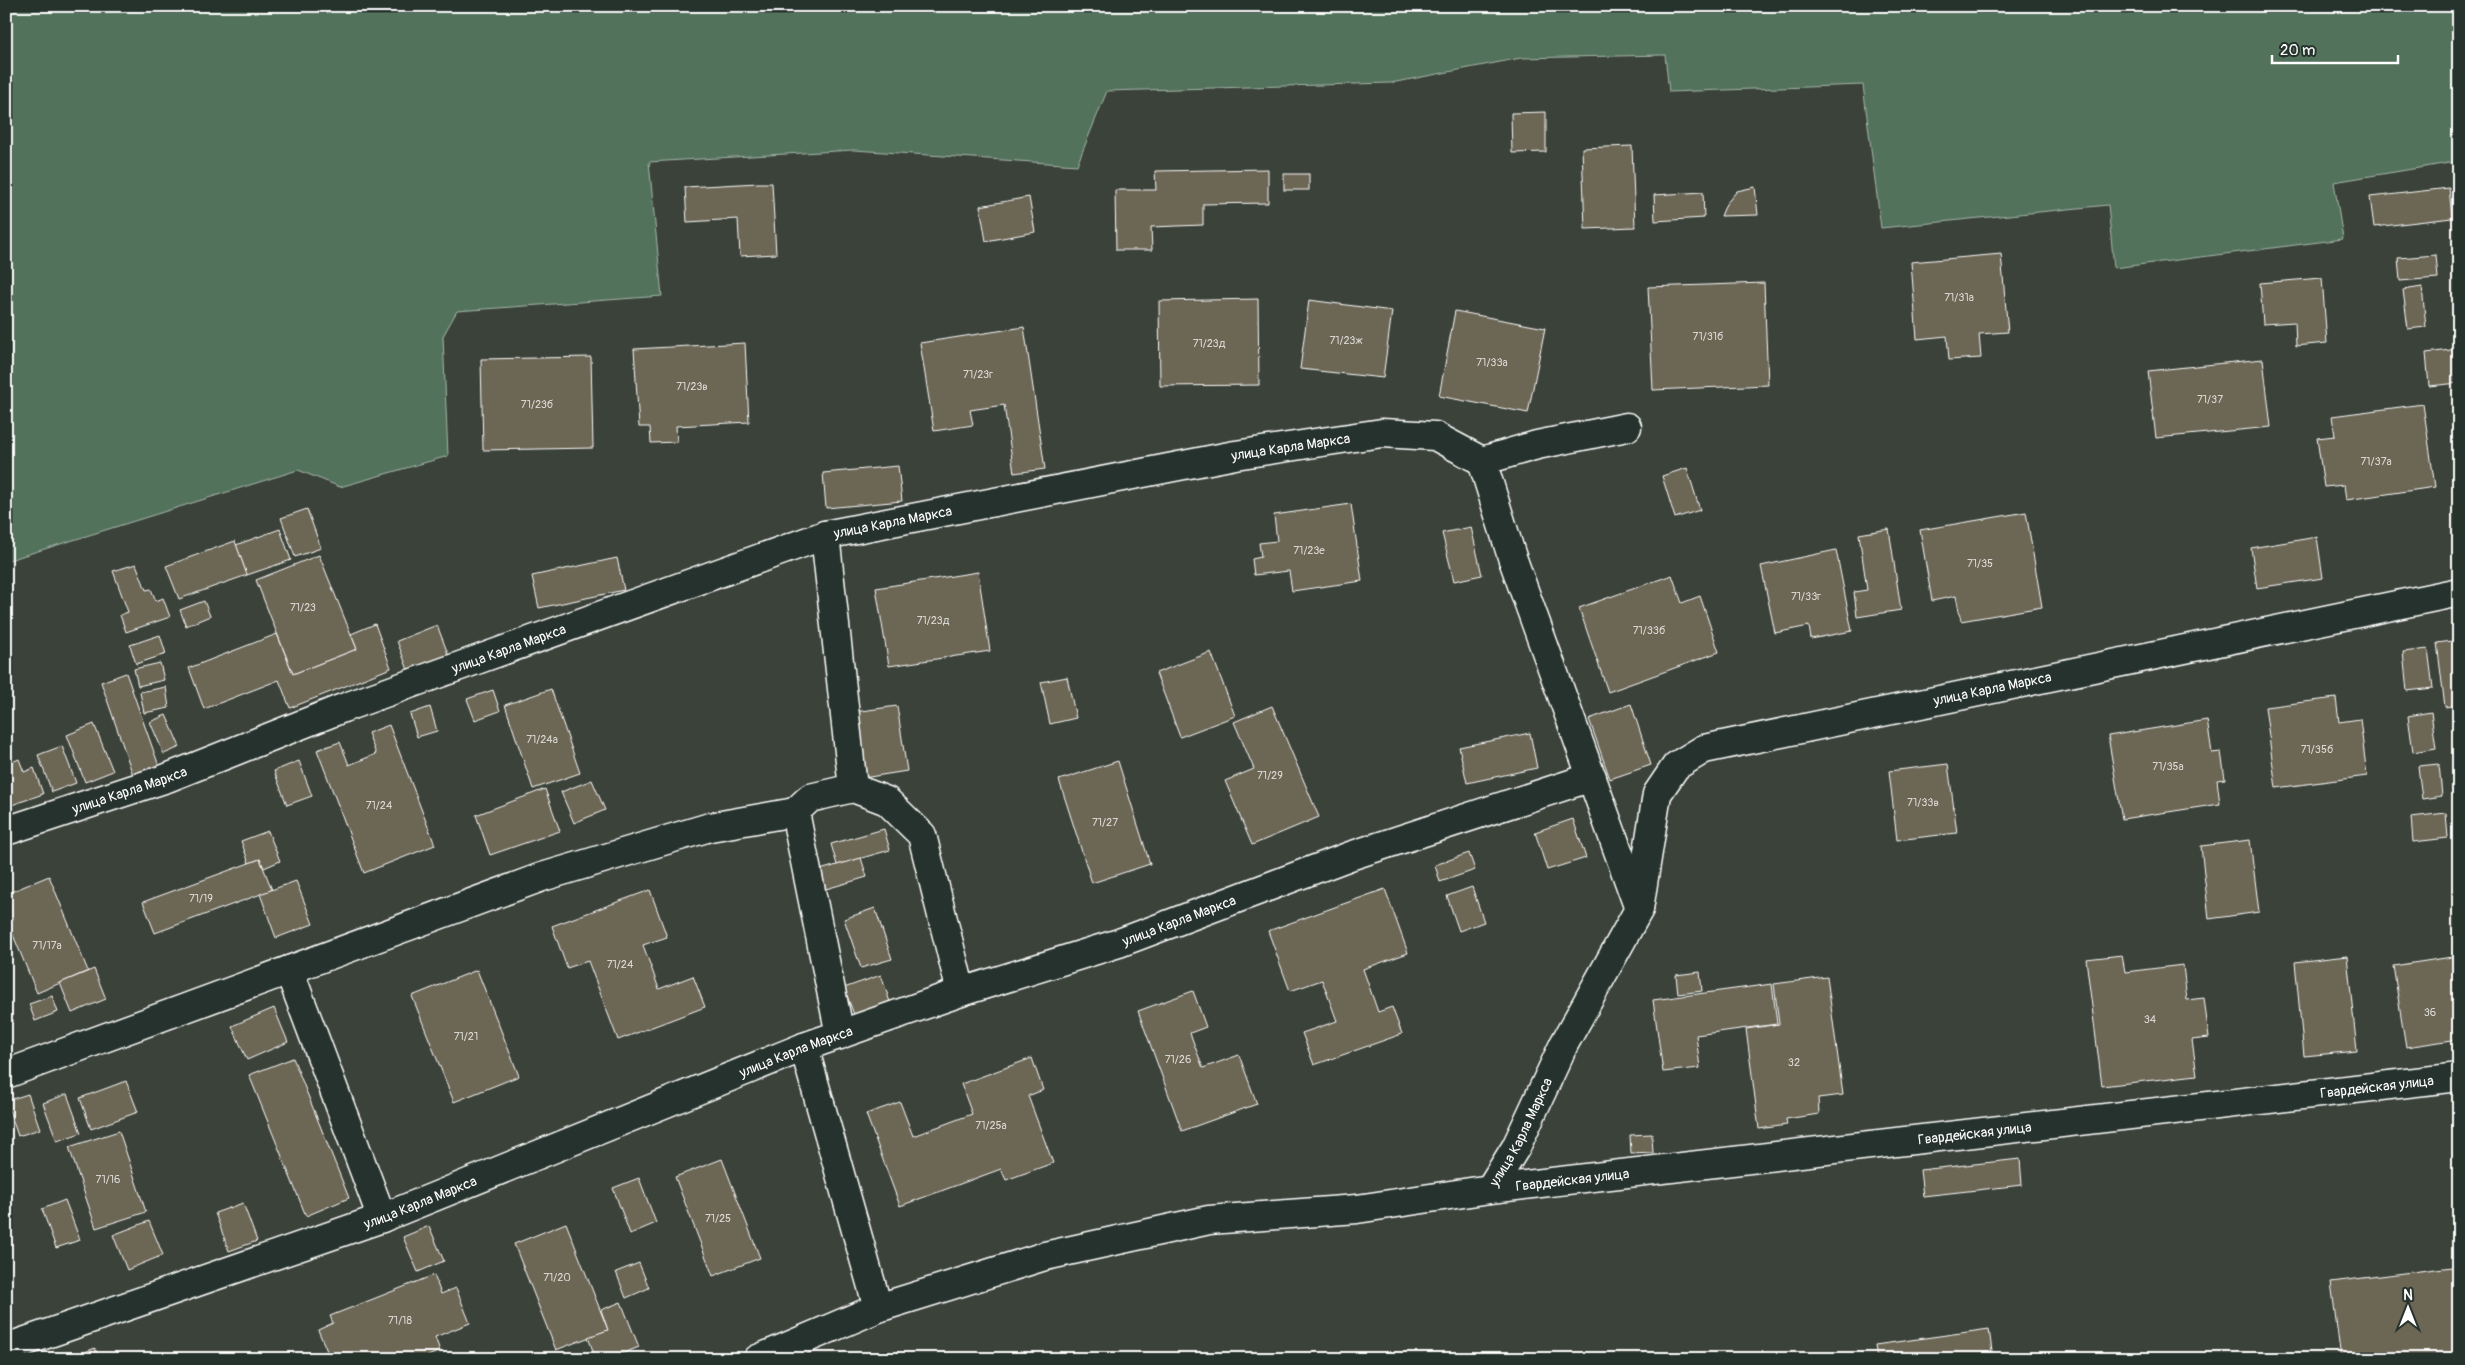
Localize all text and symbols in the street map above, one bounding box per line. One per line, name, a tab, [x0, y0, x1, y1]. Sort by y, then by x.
scale bar	[2272, 32, 2399, 64]
text: 20 m	[2280, 41, 2315, 60]
house number: 71/31а	[1944, 291, 1974, 304]
house number: 71/31б	[1693, 330, 1724, 343]
house number: 71/23ж	[1329, 334, 1363, 347]
house number: 71/23д	[1193, 337, 1226, 350]
house number: 71/33а	[1476, 356, 1508, 369]
house number: 71/23г	[963, 368, 993, 381]
house number: 71/23в	[676, 380, 708, 393]
house number: 71/37	[2197, 393, 2223, 406]
house number: 71/23б	[521, 398, 554, 411]
street label: улица Карла Маркса	[1229, 429, 1351, 464]
house number: 71/37а	[2360, 455, 2392, 468]
street label: улица Карла Маркса	[831, 502, 953, 542]
house number: 71/23е	[1293, 544, 1325, 557]
house number: 71/35	[1967, 557, 1993, 570]
house number: 71/33г	[1791, 590, 1821, 603]
house number: 71/23	[290, 601, 316, 614]
house number: 71/23д	[917, 614, 950, 627]
street label: улица Карла Маркса	[448, 620, 568, 677]
house number: 71/33б	[1633, 624, 1666, 637]
street label: улица Карла Маркса	[1931, 668, 2053, 709]
house number: 71/24а	[526, 733, 558, 746]
house number: 71/35б	[2301, 743, 2334, 756]
house number: 71/35а	[2152, 760, 2184, 773]
street label: улица Карла Маркса	[69, 762, 189, 818]
house number: 71/29	[1257, 769, 1283, 782]
house number: 71/33в	[1907, 796, 1939, 809]
house number: 71/24	[366, 799, 393, 812]
house number: 71/27	[1092, 816, 1118, 829]
street label: улица Карла Маркса	[1119, 891, 1238, 950]
house number: 71/19	[189, 892, 213, 905]
house number: 71/17а	[32, 939, 62, 952]
house number: 71/24	[607, 958, 634, 971]
house number: 36	[2424, 1006, 2436, 1019]
house number: 34	[2144, 1013, 2157, 1026]
street label: улица Карла Маркса	[736, 1022, 855, 1081]
house number: 71/21	[454, 1030, 478, 1043]
house number: 71/26	[1165, 1053, 1191, 1066]
house number: 32	[1788, 1056, 1800, 1069]
street label: Гвардейская улица	[2319, 1071, 2435, 1101]
street label: улица Карла Маркса	[1485, 1075, 1556, 1190]
street label: Гвардейская улица	[1917, 1118, 2032, 1148]
house number: 71/25а	[975, 1119, 1007, 1132]
street label: Гвардейская улица	[1515, 1164, 1630, 1194]
street label: улица Карла Маркса	[360, 1172, 479, 1233]
house number: 71/16	[96, 1173, 120, 1186]
house number: 71/25	[705, 1212, 731, 1225]
house number: 71/20	[543, 1271, 571, 1284]
north arrow	[2382, 1282, 2432, 1332]
text: N	[2403, 1287, 2413, 1304]
house number: 71/18	[388, 1314, 412, 1327]

